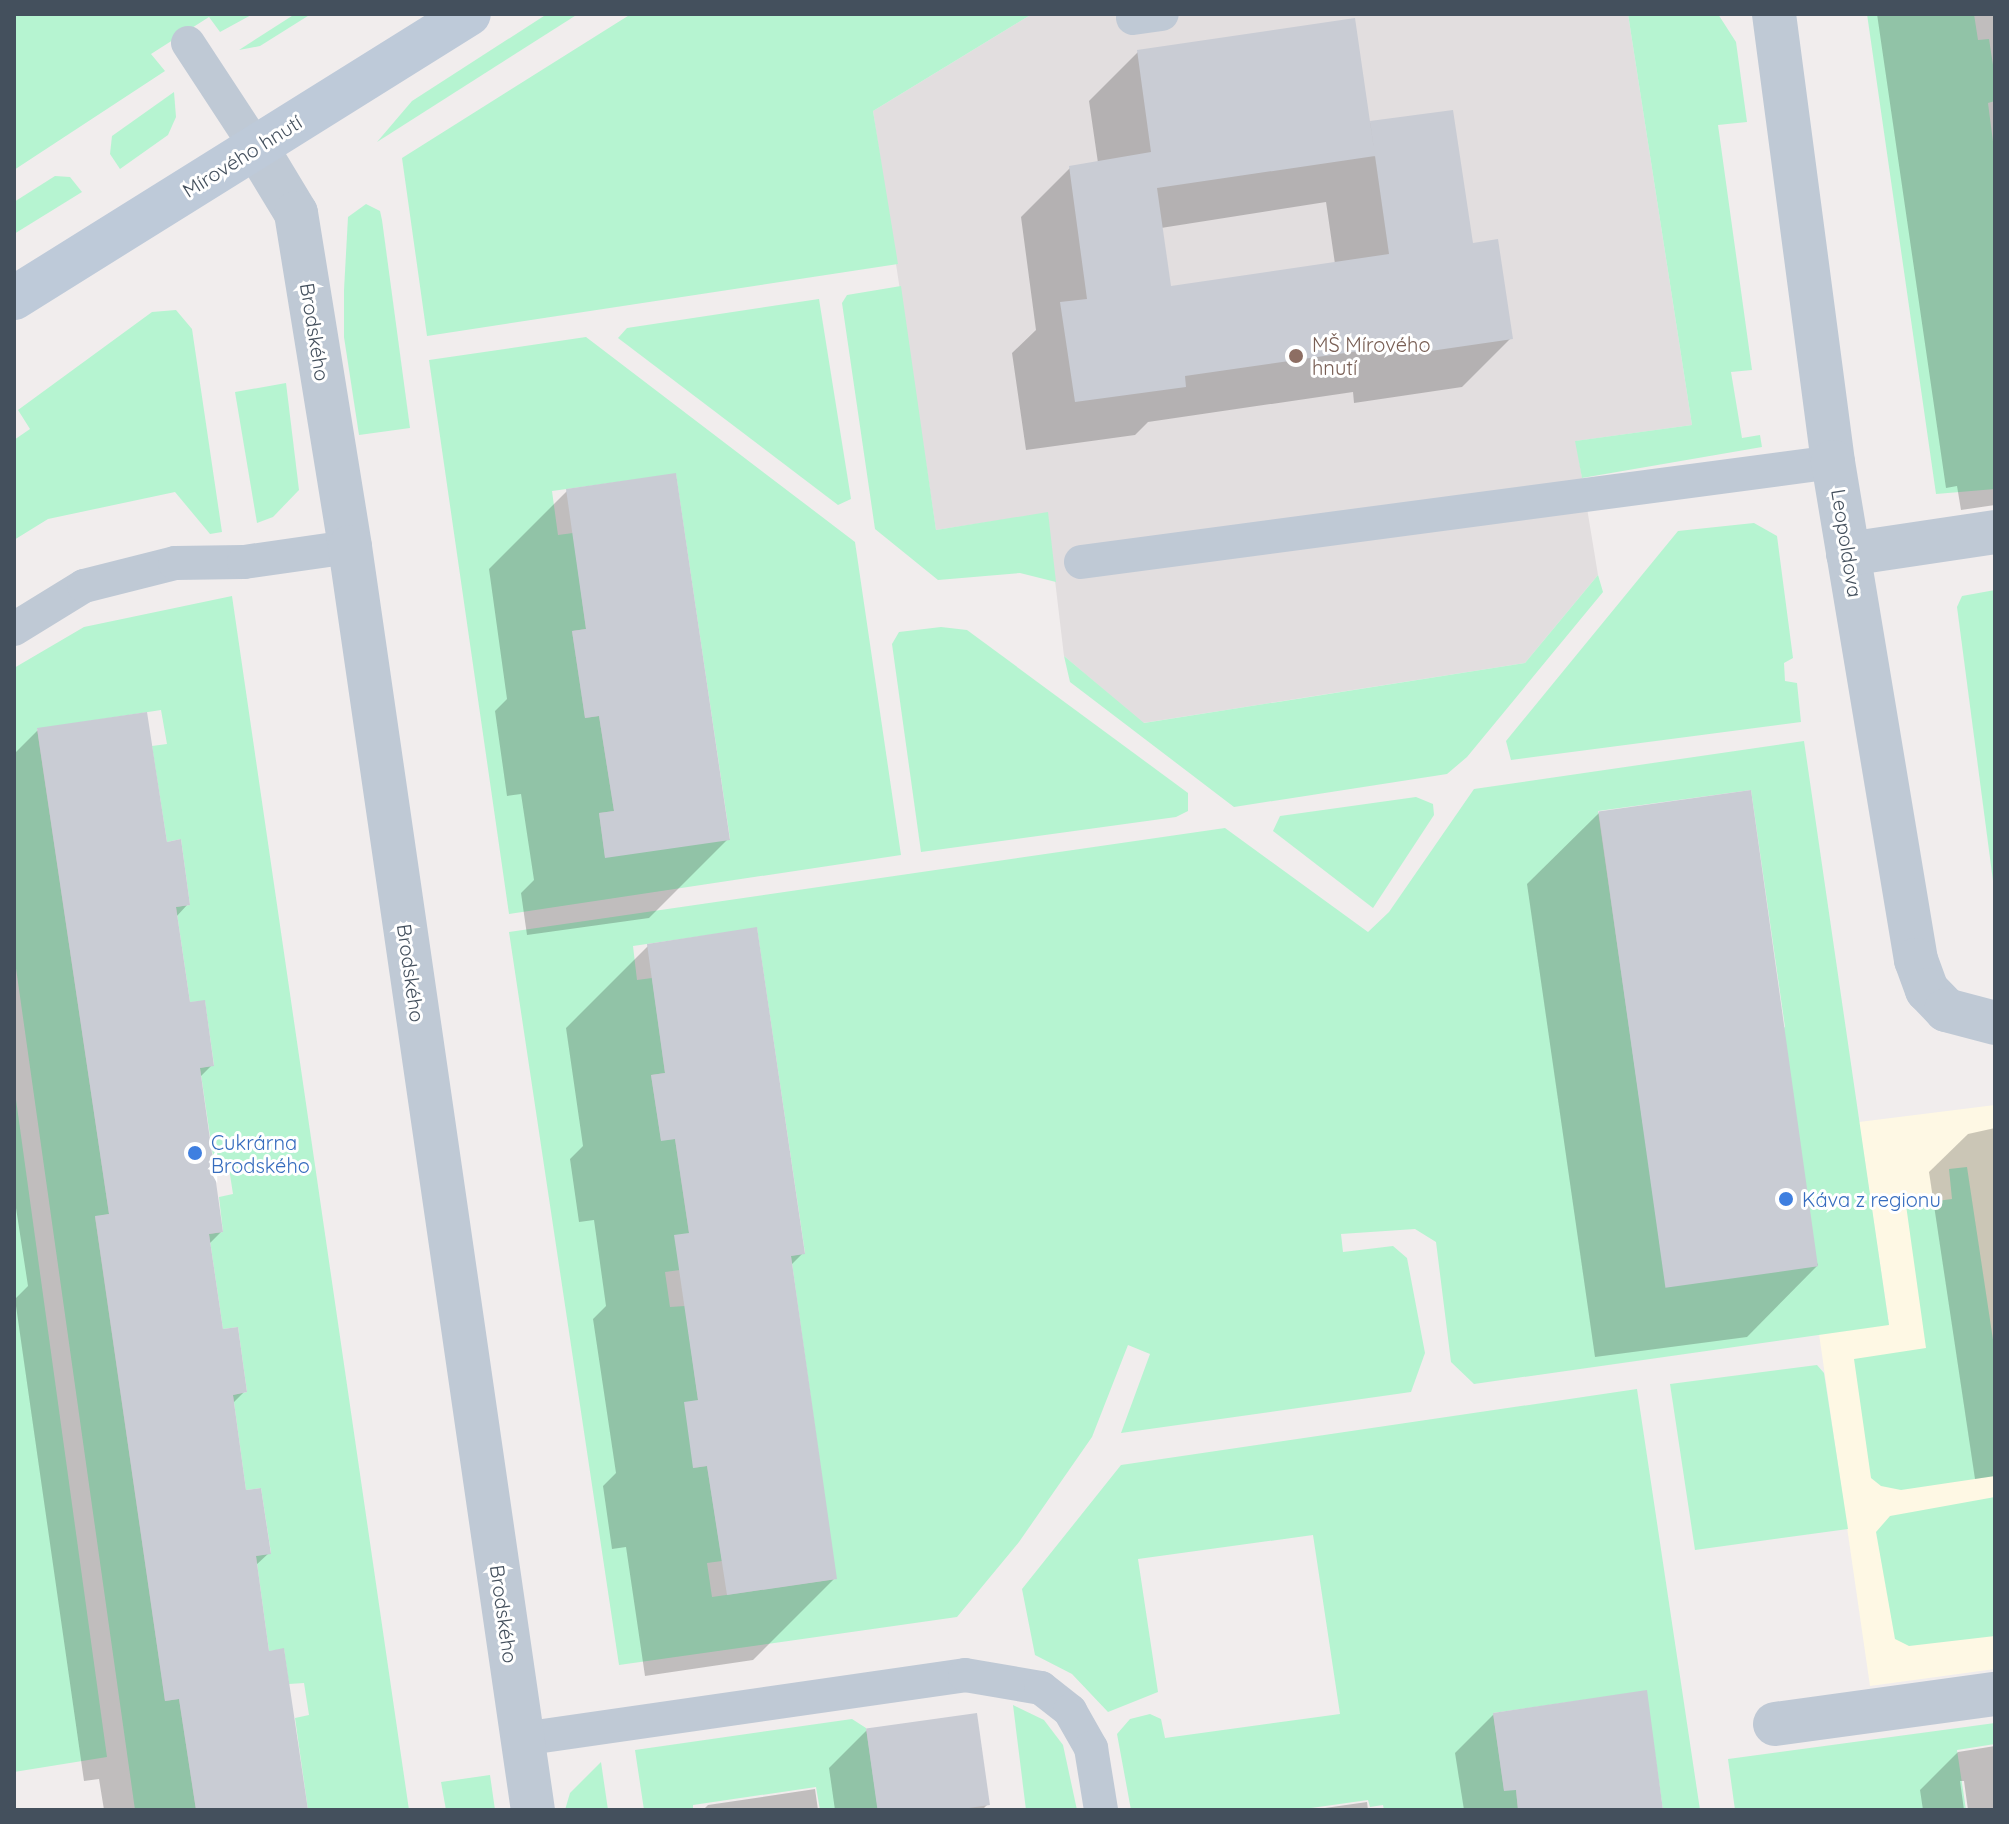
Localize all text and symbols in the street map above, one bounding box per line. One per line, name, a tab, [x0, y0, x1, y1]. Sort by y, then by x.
street label: Mírového hnutí	[178, 110, 306, 202]
street label: Brodského	[295, 281, 335, 383]
place label: MŠ Mírového hnutí	[1312, 332, 1431, 379]
marker: MŠ Mírového hnutí	[1287, 347, 1305, 365]
street label: Leopoldova	[1827, 487, 1867, 599]
street label: Brodského	[392, 922, 430, 1024]
place label: Cukrárna Brodského	[211, 1130, 310, 1177]
marker: Cukrárna Brodského	[186, 1144, 204, 1162]
place label: Káva z regionu	[1802, 1187, 1941, 1211]
marker: Káva z regionu	[1777, 1190, 1795, 1208]
street label: Brodského	[485, 1563, 523, 1665]

